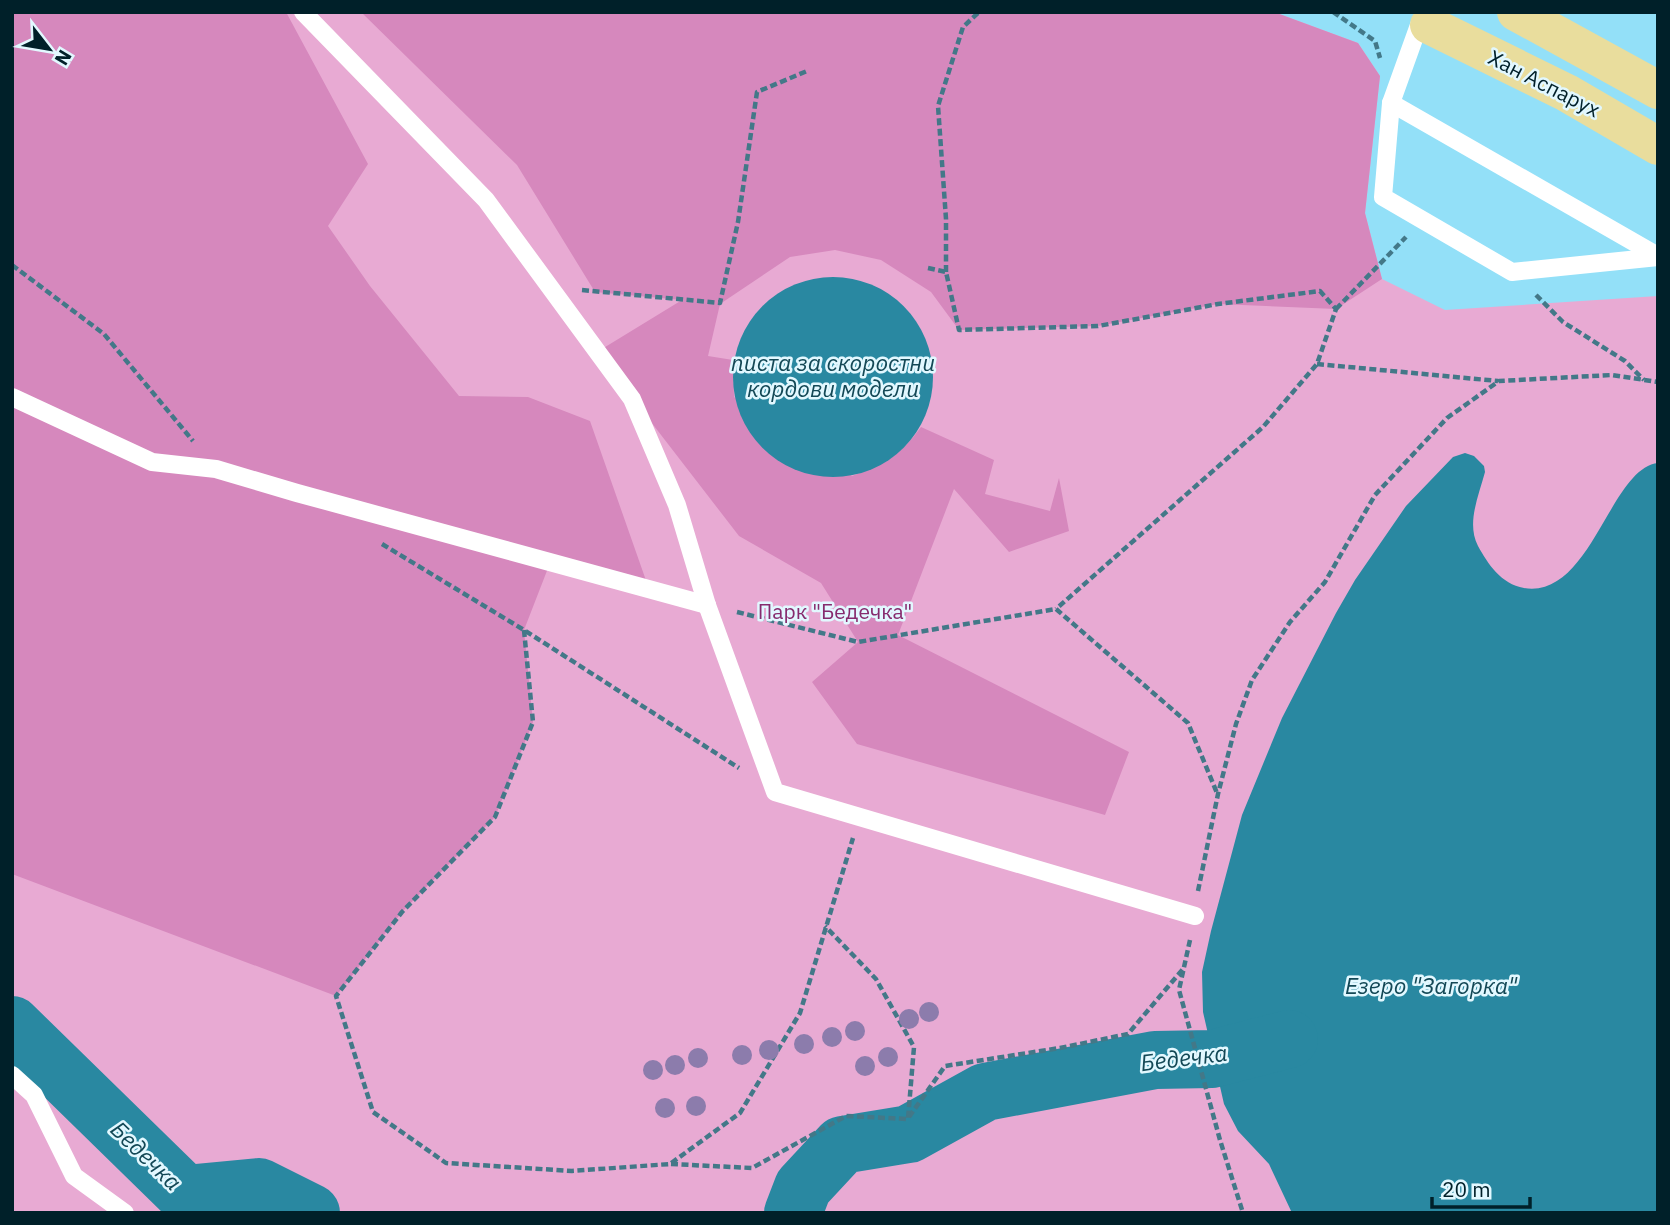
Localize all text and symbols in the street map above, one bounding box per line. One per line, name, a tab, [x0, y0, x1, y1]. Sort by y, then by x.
north arrow	[14, 14, 84, 84]
street label: Хан Аспарух	[1484, 43, 1605, 123]
text: N	[50, 46, 77, 70]
water label: писта за скоростни кордови модели	[731, 347, 935, 403]
park label: Парк "Бедечка"	[758, 597, 912, 625]
water label: Езеро "Загорка"	[1345, 970, 1518, 1000]
water label: Бедечка	[1139, 1037, 1229, 1077]
water label: Бедечка	[105, 1114, 189, 1196]
scale bar	[1432, 1166, 1530, 1210]
text: 20 m	[1442, 1175, 1491, 1203]

